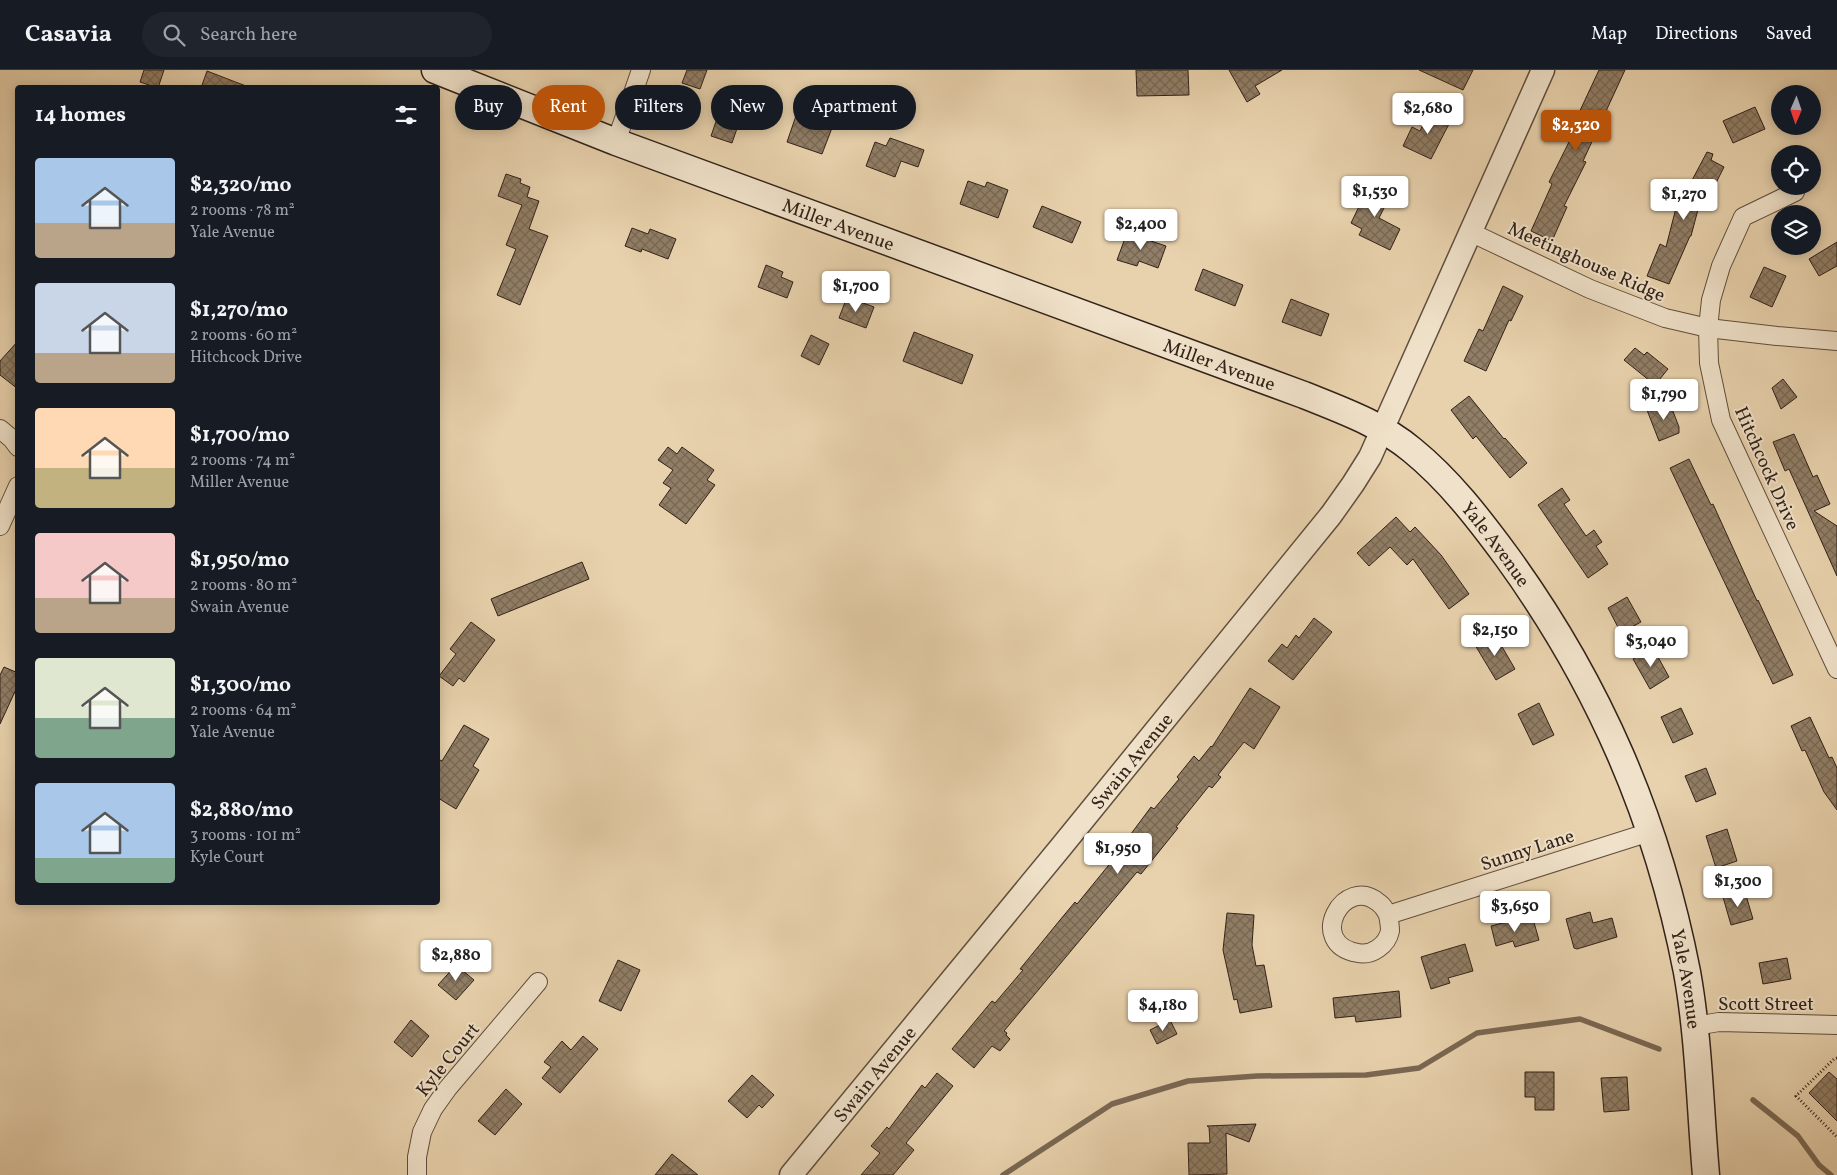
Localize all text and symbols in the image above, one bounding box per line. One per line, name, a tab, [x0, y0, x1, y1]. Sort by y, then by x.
search box	[142, 12, 492, 57]
text: Casavia	[25, 18, 112, 52]
icon: search	[160, 21, 188, 49]
text: Search here	[200, 22, 297, 48]
text: Map	[1591, 22, 1627, 47]
text: Directions	[1655, 22, 1738, 47]
text: Saved	[1766, 22, 1812, 47]
chip: Buy	[455, 85, 522, 130]
chip: Rent	[532, 85, 605, 130]
chip: Filters	[615, 85, 701, 130]
chip: New	[711, 85, 783, 130]
chip: Apartment	[793, 85, 916, 130]
north arrow	[1771, 85, 1821, 135]
map controls	[1771, 85, 1821, 255]
pin: $2,680	[1387, 92, 1469, 135]
text: $2,680	[1403, 98, 1453, 120]
text: 14 homes	[35, 101, 126, 130]
icon: filters	[392, 101, 420, 129]
pin: $2,320	[1535, 109, 1617, 152]
text: $2,320	[1552, 115, 1600, 137]
button: locate	[1771, 145, 1821, 195]
text: $2,320/mo	[190, 171, 292, 200]
pin: $1,530	[1334, 176, 1416, 218]
icon: home	[75, 178, 135, 238]
pin: $1,270	[1643, 178, 1725, 221]
text: $1,530	[1352, 181, 1398, 203]
text: $1,270	[1661, 184, 1707, 206]
street label: Miller Avenue	[778, 193, 898, 258]
text: 2 rooms · 78 m²	[190, 200, 295, 222]
button: layers	[1771, 205, 1821, 255]
pin: $2,400	[1100, 208, 1182, 251]
text: $2,400	[1115, 214, 1167, 236]
street label: Meetinghouse Ridge	[1503, 216, 1669, 309]
text: Yale Avenue	[190, 222, 275, 244]
pin: $1,700	[815, 270, 897, 313]
text: $1,700	[833, 276, 879, 298]
text: $1,270/mo	[190, 296, 288, 325]
icon: home	[75, 303, 135, 363]
text: 2 rooms · 60 m²	[190, 325, 297, 347]
street label: Miller Avenue	[1159, 333, 1279, 398]
text: Hitchcock Drive	[190, 347, 302, 369]
pin: $1,790	[1623, 378, 1705, 421]
text: $1,790	[1641, 384, 1687, 406]
street label: Hitchcock Drive	[1727, 403, 1805, 535]
text: $1,700/mo	[190, 421, 290, 450]
icon: home	[75, 428, 135, 488]
text: 2 rooms · 74 m²	[190, 450, 295, 472]
text: Miller Avenue	[190, 472, 289, 494]
street label: Yale Avenue	[1454, 497, 1535, 593]
text: $1,950/mo	[190, 546, 289, 575]
icon: home	[75, 553, 135, 613]
text: 2 rooms · 80 m²	[190, 575, 297, 597]
text: Swain Avenue	[190, 597, 289, 619]
pin: $2,150	[1454, 614, 1536, 657]
text: $2,150	[1472, 620, 1518, 642]
pin: $3,040	[1610, 626, 1692, 668]
text: $3,040	[1626, 631, 1676, 653]
text: $1,300/mo	[190, 671, 291, 700]
icon: home	[75, 678, 135, 738]
text: 2 rooms · 64 m²	[190, 700, 297, 722]
street label: Swain Avenue	[1085, 708, 1180, 816]
text: Yale Avenue	[190, 722, 275, 744]
text: $2,880/mo	[190, 796, 293, 825]
icon: home	[75, 803, 135, 863]
street label: Sunny Lane	[1477, 824, 1578, 878]
text: 3 rooms · 101 m²	[190, 825, 301, 847]
pin: $1,950	[1077, 832, 1159, 875]
text: $1,950	[1095, 838, 1141, 860]
text: Kyle Court	[190, 847, 264, 869]
pin: $1,300	[1697, 866, 1779, 908]
text: $1,300	[1714, 871, 1762, 893]
pin: $3,650	[1474, 890, 1556, 933]
text: $3,650	[1491, 896, 1539, 918]
street label: Yale Avenue	[1663, 927, 1706, 1030]
pin: $2,880	[415, 940, 497, 982]
text: $2,880	[431, 945, 481, 967]
pin: $4,180	[1122, 990, 1204, 1032]
street label: Scott Street	[1718, 992, 1814, 1018]
text: $4,180	[1139, 995, 1187, 1017]
street label: Kyle Court	[411, 1018, 487, 1103]
street label: Swain Avenue	[828, 1021, 923, 1129]

